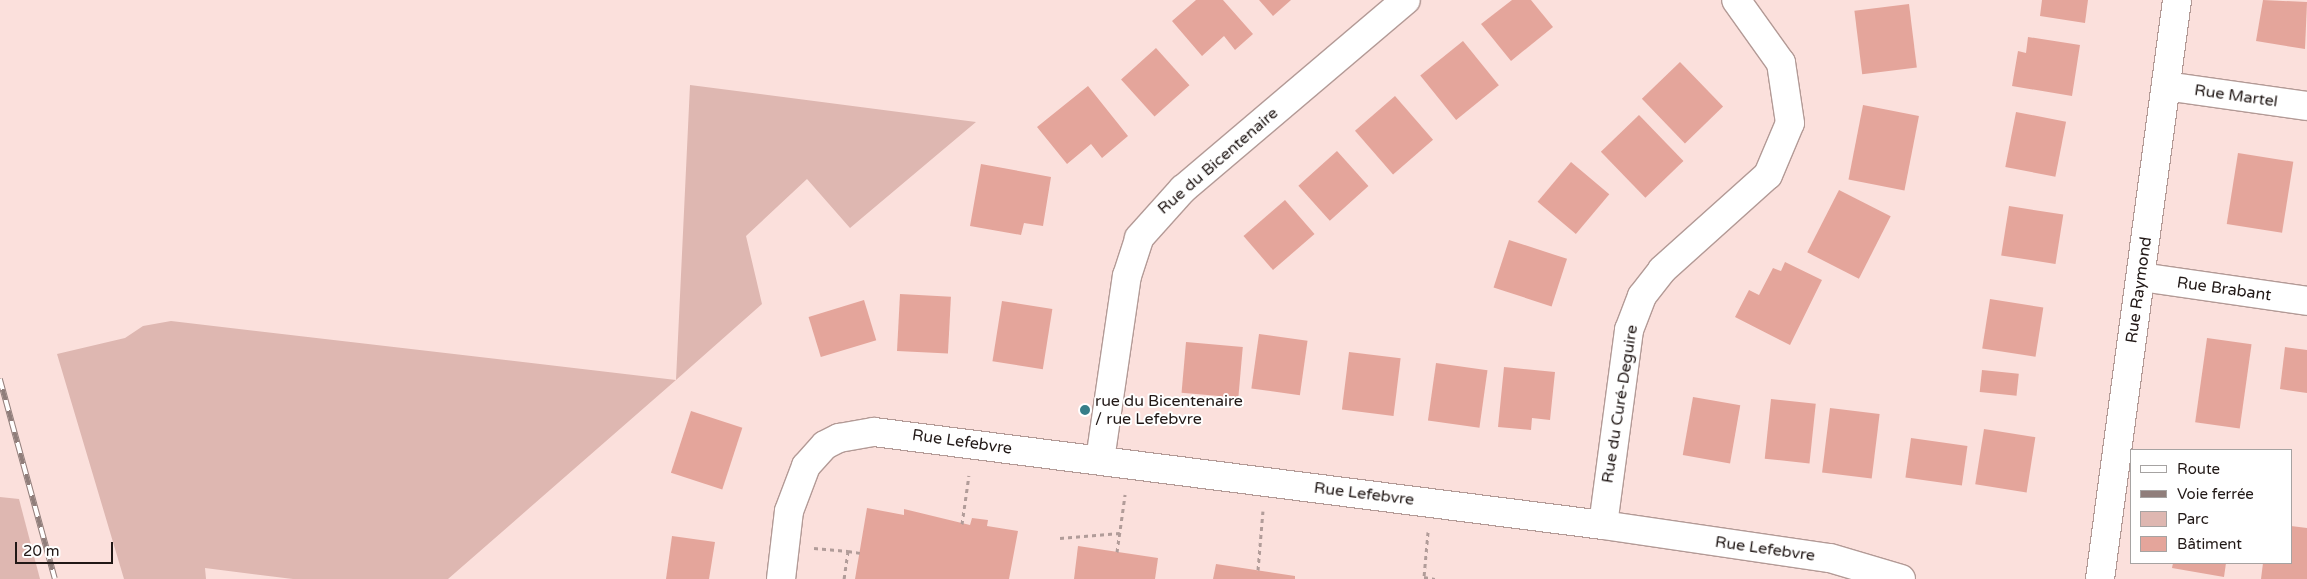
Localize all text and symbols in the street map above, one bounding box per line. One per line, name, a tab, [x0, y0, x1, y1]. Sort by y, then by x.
street label: Rue Martel	[2193, 81, 2279, 111]
street label: Rue du Bicentenaire	[1154, 104, 1282, 218]
street label: Rue Raymond	[2122, 235, 2156, 345]
street label: Rue Brabant	[2176, 273, 2272, 305]
street label: Rue du Curé-Deguire	[1598, 323, 1642, 485]
place label: rue du Bicentenaire / rue Lefebvre	[1095, 391, 1243, 429]
marker: rue du Bicentenaire / rue Lefebvre	[1079, 404, 1091, 416]
street label: Rue Lefebvre	[911, 425, 1013, 459]
legend	[2130, 449, 2292, 564]
text: Route	[2177, 460, 2220, 478]
street label: Rue Lefebvre	[1313, 478, 1415, 510]
text: Voie ferrée	[2177, 485, 2254, 503]
text: Parc	[2177, 510, 2209, 528]
scale bar	[18, 532, 115, 564]
street label: Rue Lefebvre	[1714, 532, 1816, 566]
text: Bâtiment	[2177, 535, 2242, 553]
text: 20 m	[23, 542, 60, 560]

